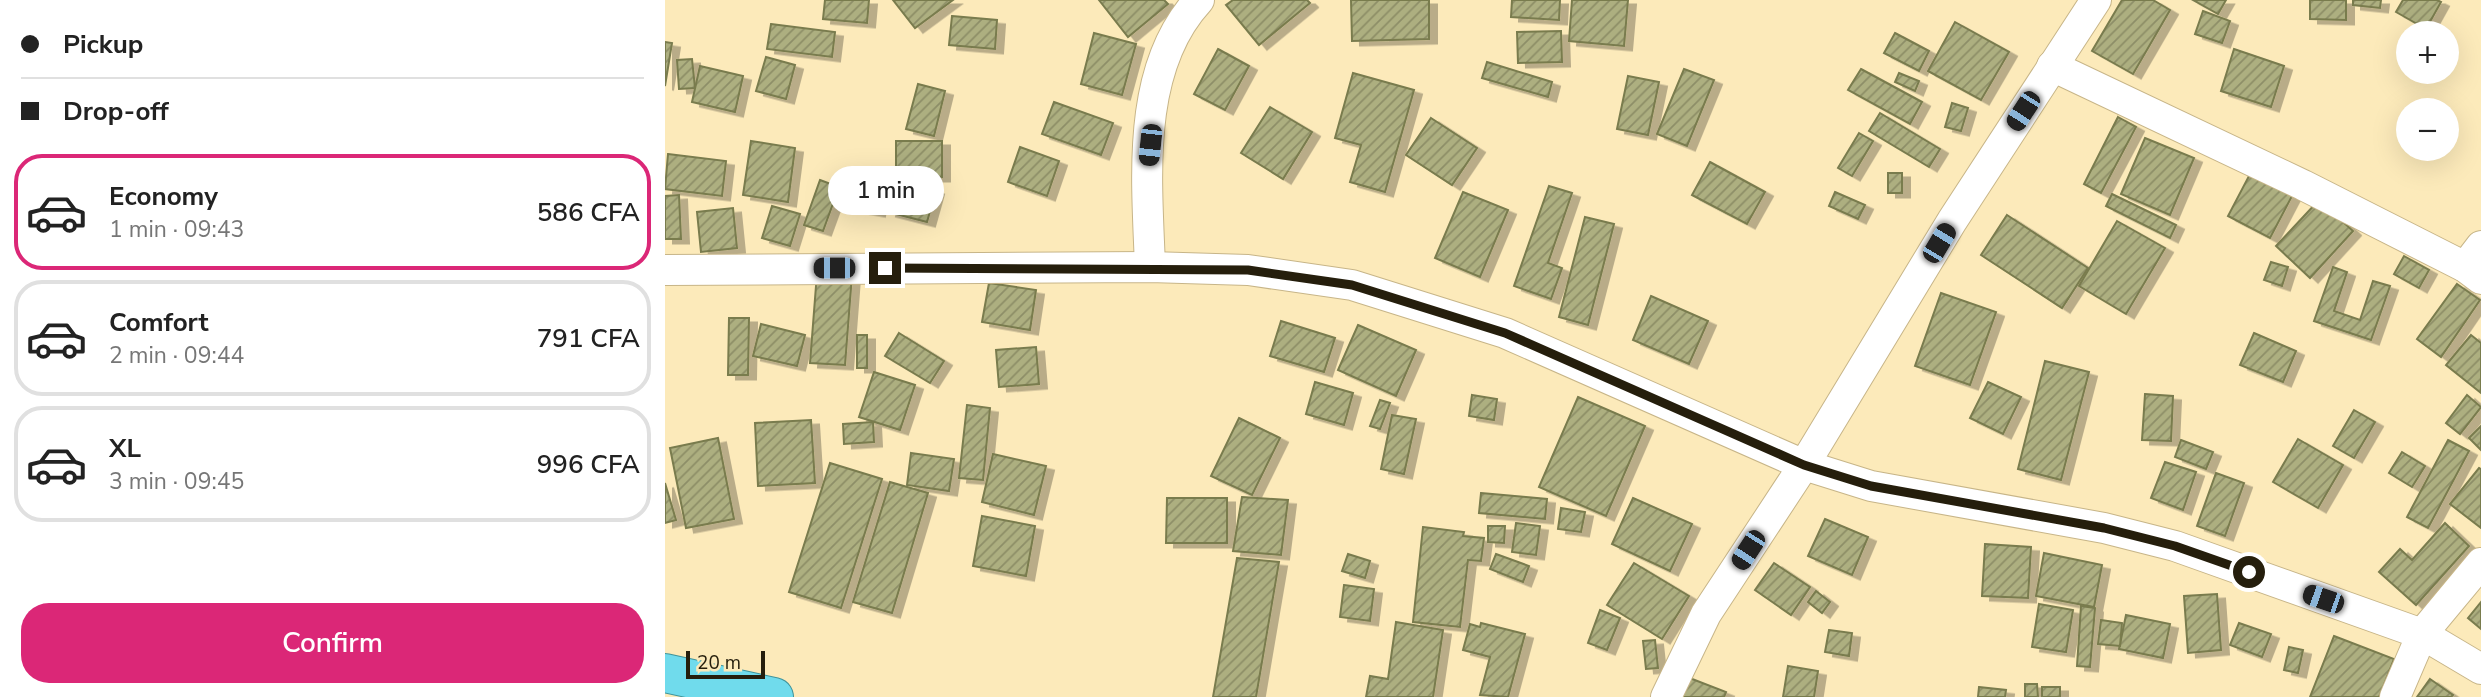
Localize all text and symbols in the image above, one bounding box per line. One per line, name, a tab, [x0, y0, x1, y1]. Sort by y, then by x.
map controls	[2396, 21, 2459, 161]
button: +	[2396, 21, 2459, 84]
text: Pickup	[63, 27, 143, 62]
car	[2003, 88, 2044, 134]
text: Drop-off	[63, 94, 169, 129]
button: −	[2396, 98, 2459, 161]
car	[1138, 123, 1163, 167]
callout: 1 min	[827, 166, 943, 216]
text: 1 min	[857, 175, 915, 206]
text: Economy	[109, 179, 218, 214]
icon: car	[25, 181, 88, 244]
text: 586 CFA	[537, 195, 640, 230]
text: 1 min · 09:43	[109, 214, 244, 245]
car	[1920, 220, 1959, 266]
route end	[869, 252, 901, 284]
car	[814, 258, 856, 279]
text: Comfort	[109, 305, 209, 340]
icon: car	[25, 307, 88, 370]
text: 791 CFA	[537, 321, 640, 356]
text: 2 min · 09:44	[109, 340, 244, 371]
text: XL	[109, 431, 141, 466]
icon: car	[25, 433, 88, 496]
text: 996 CFA	[537, 447, 640, 482]
text: 3 min · 09:45	[109, 466, 244, 497]
car	[1728, 527, 1769, 573]
route start	[2233, 556, 2265, 588]
car	[2300, 582, 2347, 616]
button: Confirm	[21, 603, 644, 683]
scale bar	[686, 648, 765, 680]
text: 20 m	[697, 650, 741, 676]

